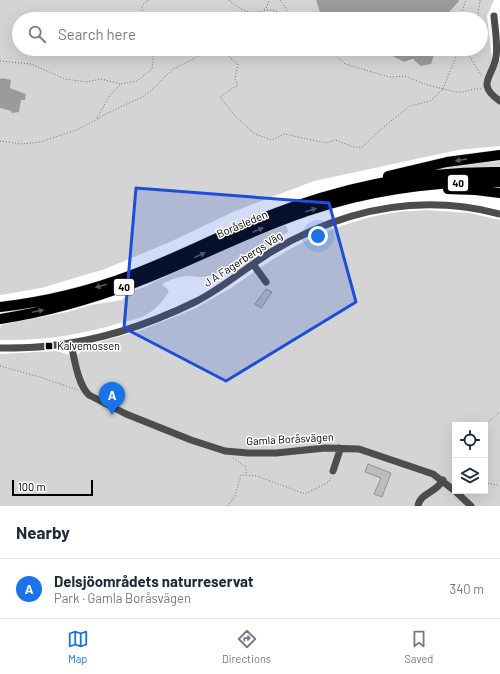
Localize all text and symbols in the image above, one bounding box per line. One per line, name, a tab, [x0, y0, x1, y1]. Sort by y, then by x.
search box	[12, 12, 488, 56]
icon: search	[26, 23, 48, 45]
text: Search here	[58, 25, 136, 43]
one-way arrow	[455, 157, 467, 163]
road number: 40	[448, 175, 468, 191]
street label: Boråsleden	[214, 207, 269, 240]
one-way arrow	[305, 207, 317, 213]
your location	[308, 226, 328, 246]
one-way arrow	[252, 227, 264, 233]
street label: J A Fagerbergs Väg	[201, 228, 285, 289]
one-way arrow	[195, 252, 206, 258]
road number: 40	[114, 279, 134, 295]
one-way arrow	[95, 283, 108, 289]
one-way arrow	[32, 308, 44, 314]
place label: Kalvemossen	[57, 339, 120, 352]
marker: Kalvemossen	[44, 341, 54, 351]
pin: A	[99, 382, 125, 415]
map controls	[452, 422, 488, 494]
button: locate	[452, 422, 488, 458]
street label: Gamla Boråsvägen	[246, 430, 334, 447]
button: layers	[452, 458, 488, 494]
scale bar	[12, 478, 93, 497]
text: 100 m	[18, 480, 46, 493]
text: Nearby	[16, 522, 70, 542]
text: Delsjöområdets naturreservat	[54, 572, 254, 590]
text: A	[25, 581, 33, 597]
text: 340 m	[449, 581, 484, 597]
text: Park · Gamla Boråsvägen	[54, 590, 191, 606]
tab: Map	[67, 628, 89, 665]
tab: Directions	[222, 628, 271, 665]
tab: Saved	[404, 628, 433, 665]

